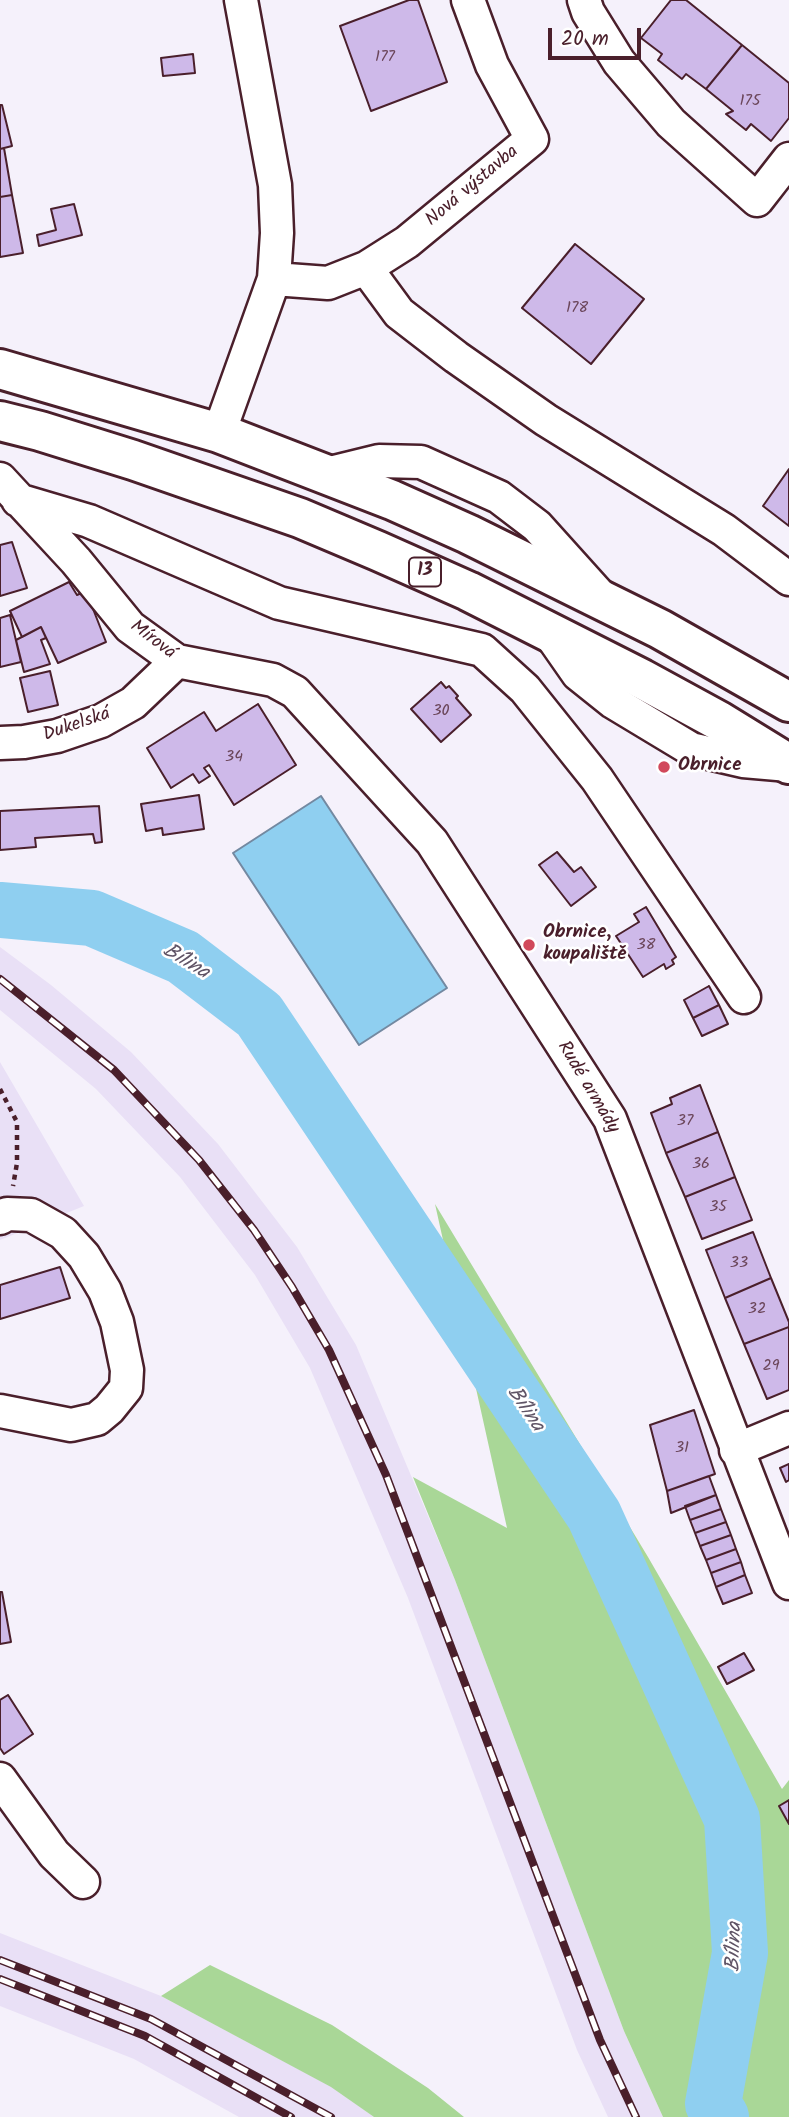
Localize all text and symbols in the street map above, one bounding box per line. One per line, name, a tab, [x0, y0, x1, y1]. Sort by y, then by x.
scale bar	[551, 14, 644, 58]
text: 20 m	[561, 23, 609, 56]
house number: 177	[375, 48, 395, 68]
house number: 175	[740, 92, 760, 112]
street label: Nová výstavba	[422, 142, 524, 232]
house number: 178	[566, 299, 588, 319]
road number: 13	[409, 558, 441, 586]
street label: Mírová	[125, 616, 179, 666]
house number: 30	[432, 702, 450, 722]
street label: Dukelská	[40, 704, 114, 748]
house number: 34	[225, 748, 243, 768]
place label: Obrnice	[678, 756, 741, 778]
marker: Obrnice	[656, 759, 672, 775]
place label: Obrnice, koupaliště	[543, 923, 626, 967]
house number: 38	[637, 936, 655, 956]
marker: Obrnice, koupaliště	[521, 937, 537, 953]
water label: Bílina	[157, 939, 213, 987]
street label: Rudé armády	[551, 1038, 623, 1138]
house number: 37	[677, 1112, 693, 1132]
house number: 36	[692, 1155, 710, 1175]
house number: 35	[709, 1198, 727, 1218]
house number: 33	[730, 1254, 748, 1274]
house number: 32	[748, 1300, 766, 1320]
house number: 29	[762, 1357, 780, 1377]
water label: Bílina	[500, 1382, 548, 1438]
house number: 31	[675, 1439, 689, 1459]
water label: Bílina	[723, 1922, 749, 1972]

